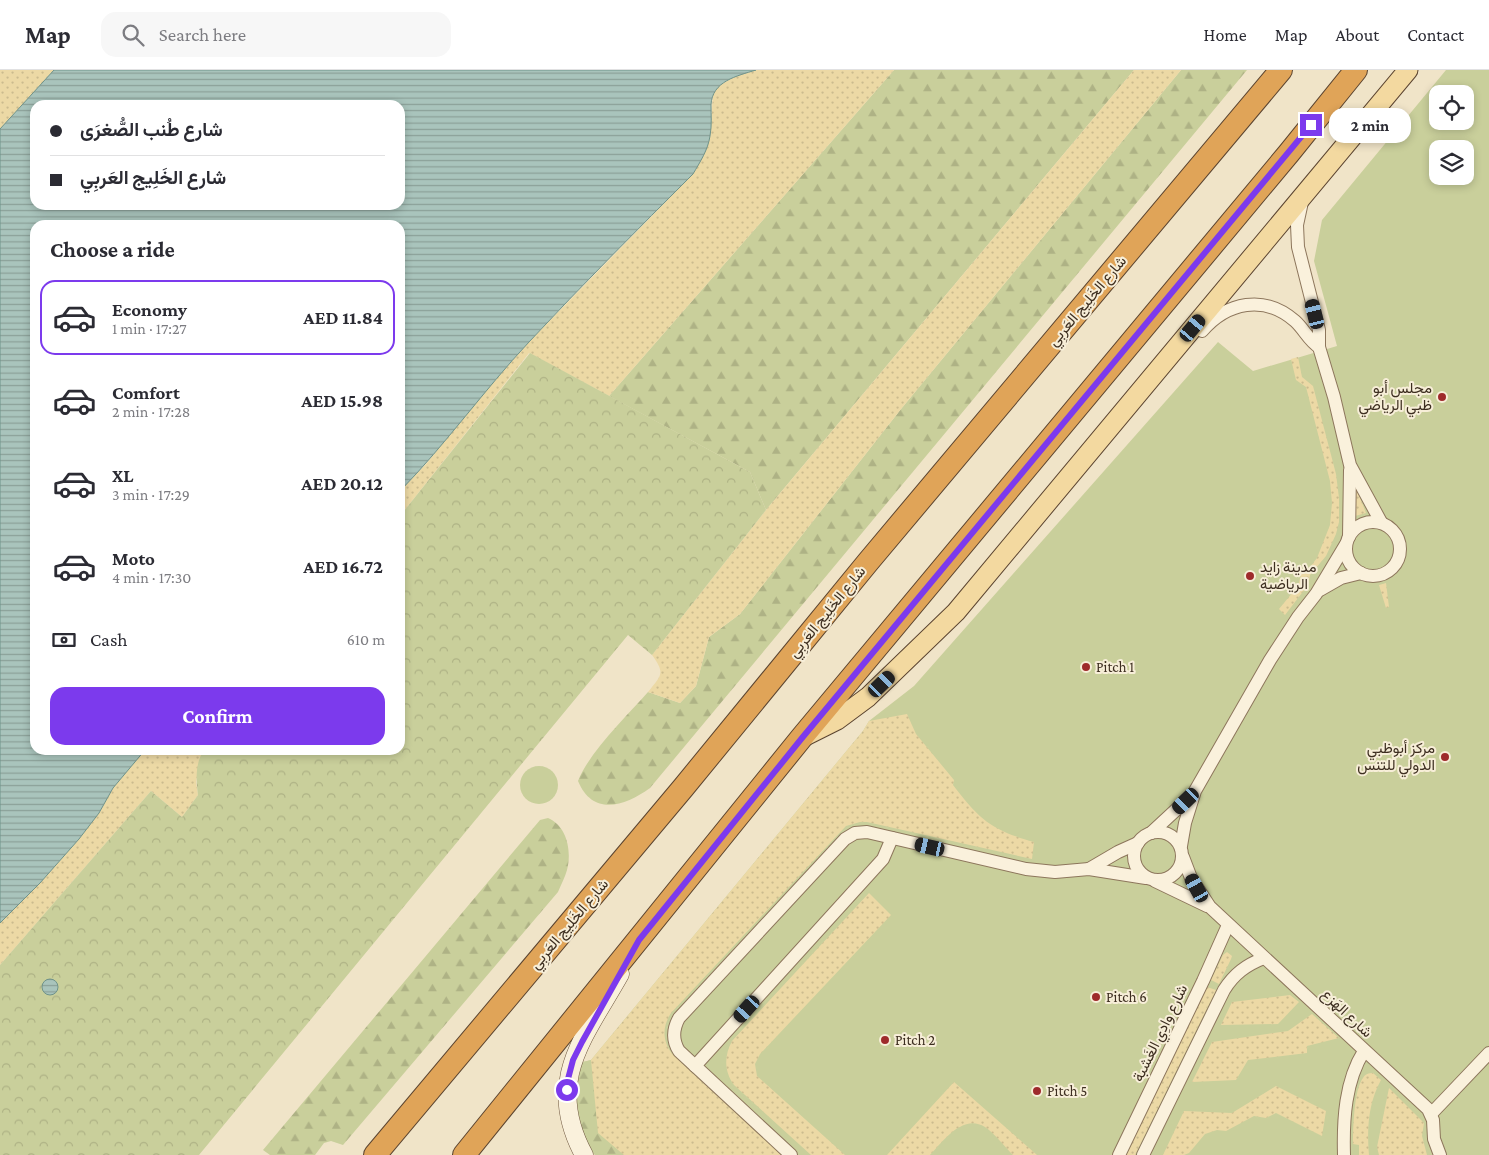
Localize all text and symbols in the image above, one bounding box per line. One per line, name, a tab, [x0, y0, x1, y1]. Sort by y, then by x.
search box	[101, 12, 451, 57]
text: Map	[25, 21, 71, 48]
icon: search	[119, 21, 147, 49]
text: Search here	[159, 24, 246, 45]
text: Home	[1204, 25, 1247, 45]
text: Map	[1275, 25, 1307, 45]
text: About	[1335, 25, 1379, 45]
text: Contact	[1407, 25, 1464, 45]
map controls	[1429, 85, 1474, 185]
button: locate	[1429, 85, 1474, 130]
callout: 2 min	[1328, 108, 1411, 142]
route end	[1300, 114, 1322, 136]
text: 2 min	[1351, 117, 1389, 134]
text: شارع طُنب الصُّغرَى	[80, 119, 223, 140]
button: layers	[1429, 140, 1474, 185]
text: شارع الخَلِيج العَربِي	[80, 167, 226, 188]
text: Choose a ride	[50, 237, 175, 262]
street label: شارع الخَلِيج العَربِي	[1045, 253, 1133, 352]
icon: car	[52, 295, 97, 340]
car	[1304, 298, 1325, 330]
text: Economy	[112, 299, 187, 320]
text: AED 11.84	[303, 307, 383, 328]
car	[1177, 312, 1208, 344]
text: 1 min · 17:27	[112, 320, 187, 337]
icon: car	[52, 378, 97, 423]
place label: مجلس أبو ظبي الرياضي	[1359, 380, 1432, 418]
text: Comfort	[112, 382, 180, 403]
text: AED 15.98	[301, 390, 383, 411]
marker: مجلس أبو ظبي الرياضي	[1436, 391, 1448, 403]
text: 2 min · 17:28	[112, 403, 190, 420]
icon: car	[52, 461, 97, 506]
text: XL	[112, 465, 134, 486]
text: AED 20.12	[301, 473, 383, 494]
text: 3 min · 17:29	[112, 486, 190, 503]
icon: car	[52, 544, 97, 589]
text: Moto	[112, 548, 155, 569]
text: AED 16.72	[303, 556, 383, 577]
place label: مدينة زايد الرياضية	[1260, 559, 1317, 593]
street label: شارع الخَلِيج العَربِي	[785, 563, 873, 664]
text: 4 min · 17:30	[112, 569, 191, 586]
marker: مدينة زايد الرياضية	[1244, 570, 1256, 582]
icon: cash	[50, 626, 78, 654]
text: Cash	[90, 629, 128, 650]
text: 610 m	[347, 631, 385, 648]
place label: Pitch 1	[1096, 659, 1134, 675]
marker: Pitch 1	[1080, 661, 1092, 673]
car	[865, 668, 898, 700]
button: Confirm	[50, 687, 385, 745]
place label: مركز أبوظبي الدولي للتنس	[1357, 740, 1435, 778]
marker: مركز أبوظبي الدولي للتنس	[1439, 751, 1451, 763]
car	[1170, 785, 1202, 817]
car	[913, 836, 946, 858]
car	[1183, 871, 1210, 905]
street label: شارع الخَلِيج العَربِي	[527, 876, 615, 975]
street label: شارع وادِي الغَشبة	[1130, 982, 1195, 1086]
street label: شارع الهَزع	[1316, 986, 1376, 1043]
place label: Pitch 6	[1106, 989, 1147, 1005]
marker: Pitch 6	[1090, 991, 1102, 1003]
car	[731, 993, 762, 1025]
place label: Pitch 2	[895, 1032, 936, 1048]
marker: Pitch 2	[879, 1034, 891, 1046]
route start	[556, 1079, 578, 1101]
place label: Pitch 5	[1047, 1083, 1087, 1099]
marker: Pitch 5	[1031, 1085, 1043, 1097]

